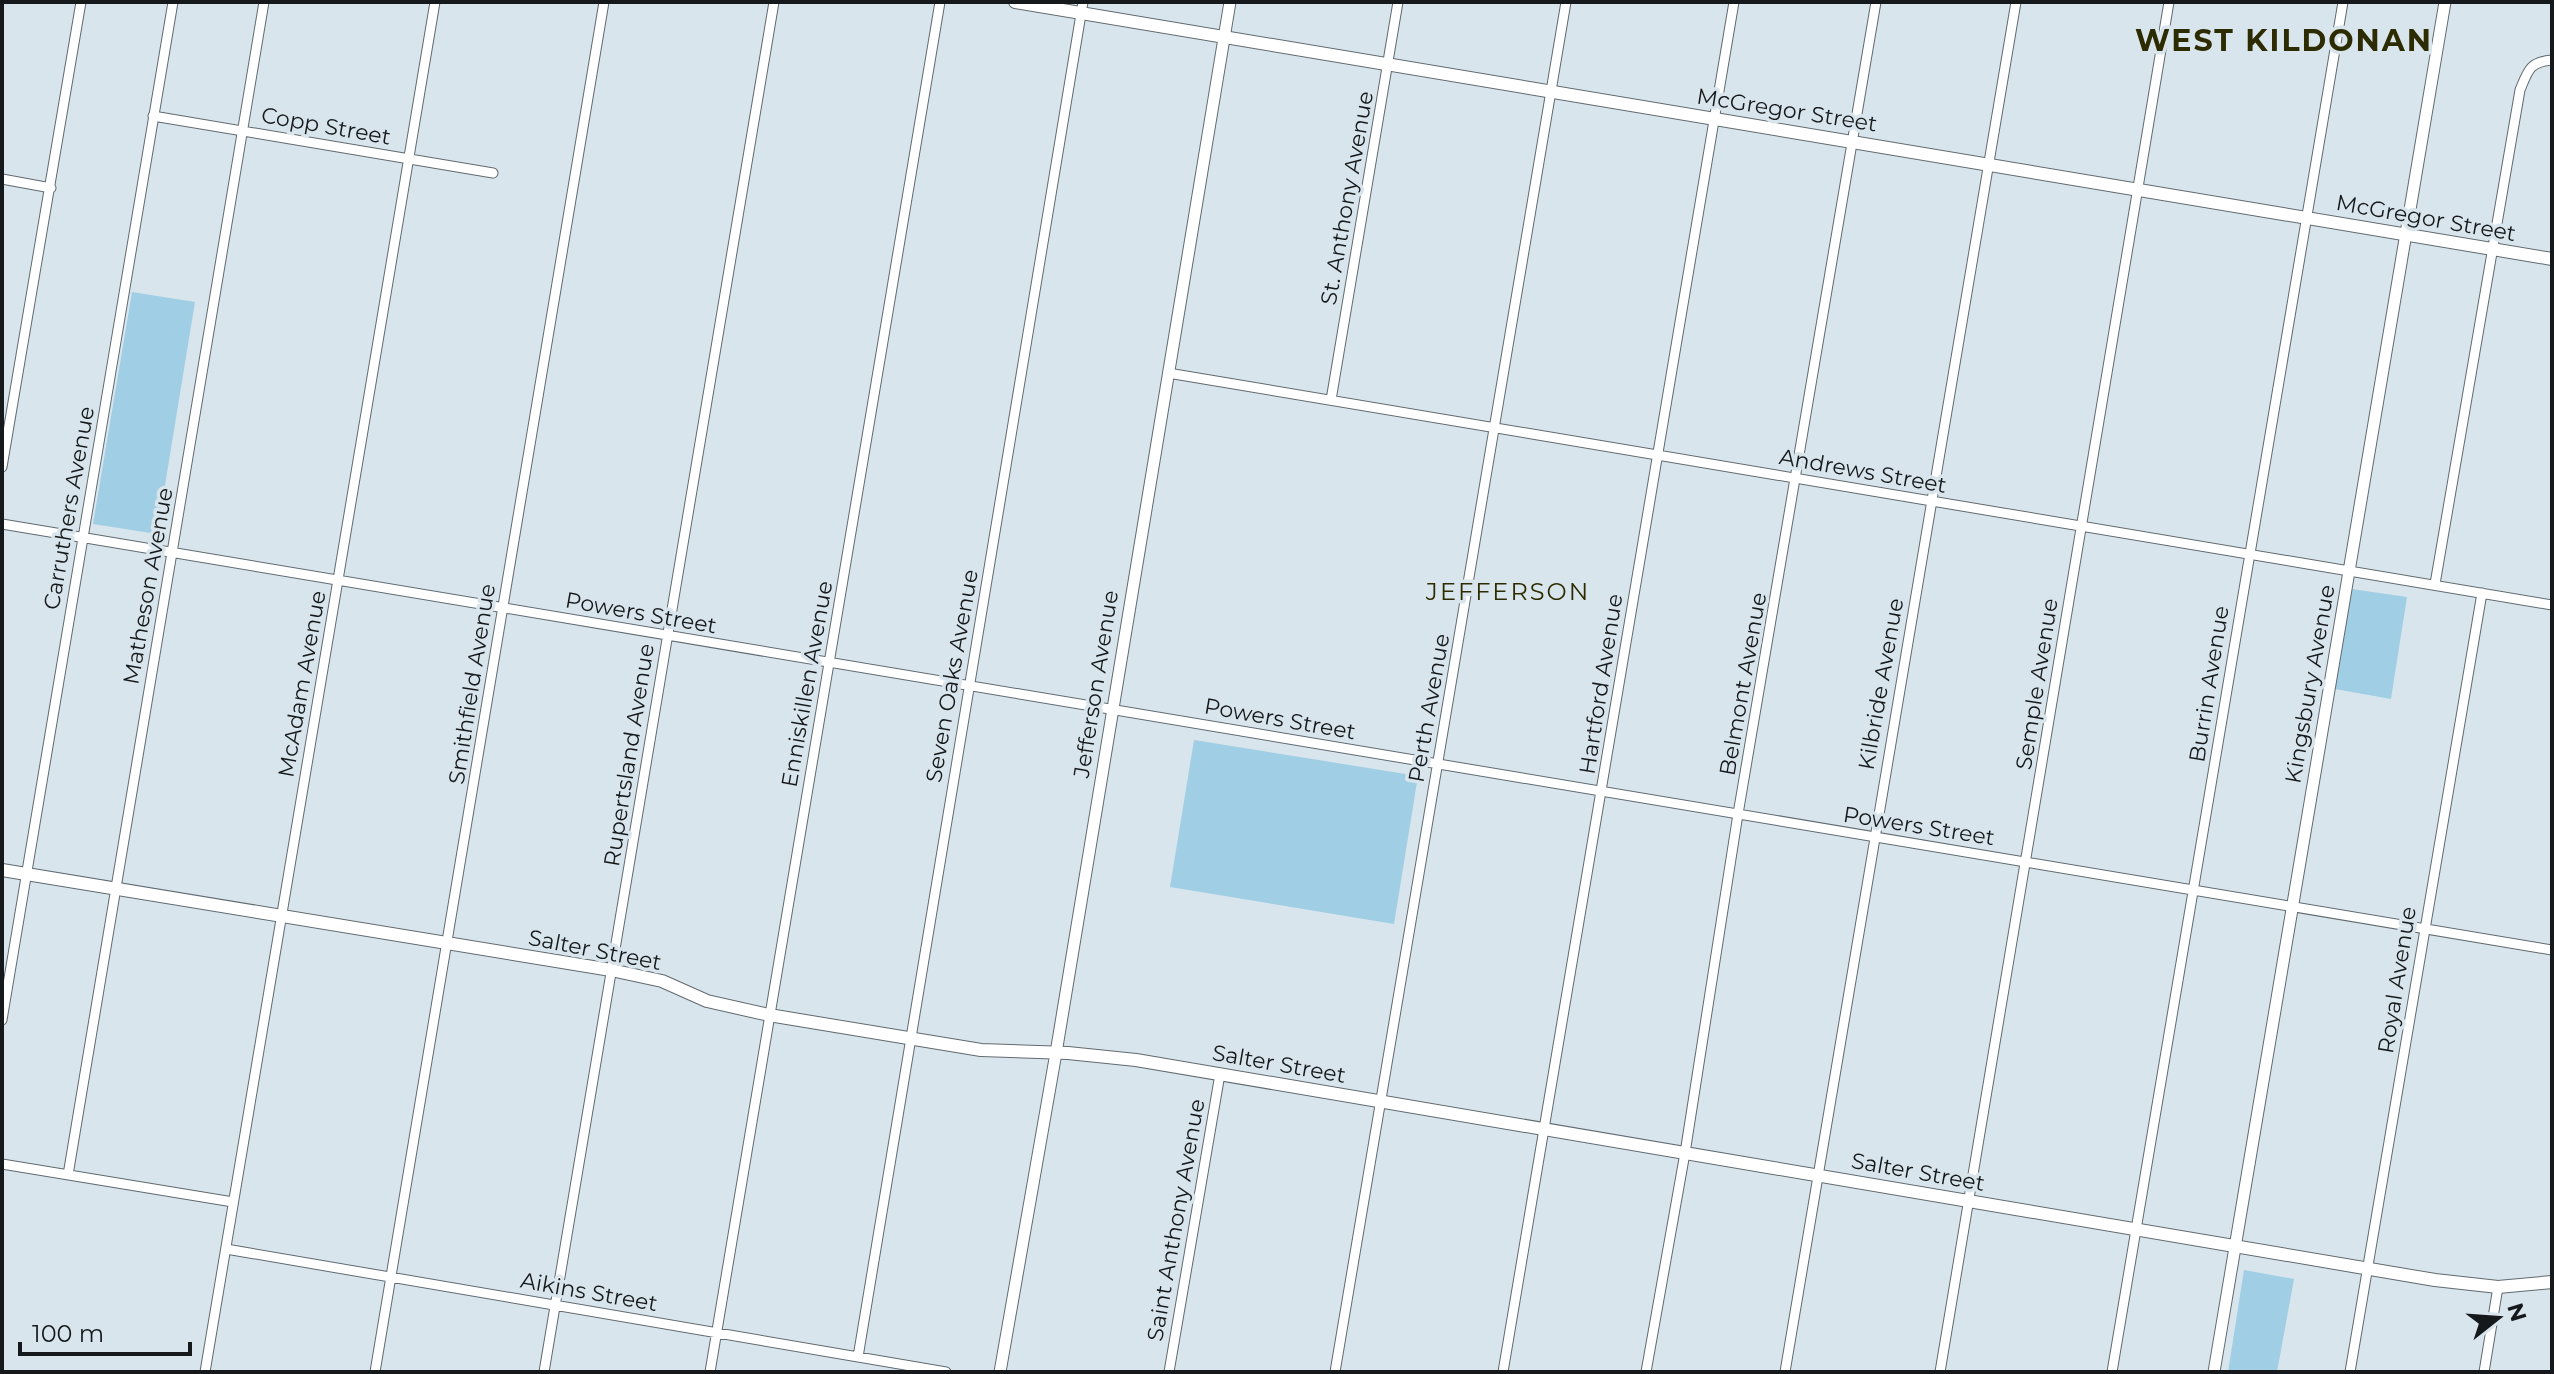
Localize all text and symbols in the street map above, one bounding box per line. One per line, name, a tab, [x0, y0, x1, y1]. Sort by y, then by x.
district label: WEST KILDONAN	[2135, 22, 2433, 59]
street label: McGregor Street	[1695, 82, 1879, 138]
street label: St. Anthony Avenue	[1315, 89, 1379, 307]
street label: Copp Street	[259, 101, 393, 151]
street label: McGregor Street	[2334, 189, 2518, 247]
street label: Carruthers Avenue	[38, 404, 100, 612]
street label: Andrews Street	[1777, 443, 1949, 499]
street label: Matheson Avenue	[117, 486, 179, 686]
street label: Seven Oaks Avenue	[920, 567, 984, 785]
district label: JEFFERSON	[1425, 577, 1590, 606]
street label: Enniskillen Avenue	[776, 579, 838, 789]
street label: Smithfield Avenue	[443, 582, 501, 786]
street label: Kingsbury Avenue	[2279, 583, 2341, 785]
street label: Powers Street	[563, 586, 719, 640]
street label: Jefferson Avenue	[1068, 588, 1124, 781]
street label: McAdam Avenue	[272, 589, 332, 779]
street label: Belmont Avenue	[1714, 590, 1772, 778]
street label: Hartford Avenue	[1573, 592, 1629, 776]
street label: Kilbride Avenue	[1853, 596, 1909, 772]
street label: Semple Avenue	[2010, 596, 2064, 772]
street label: Burrin Avenue	[2183, 604, 2235, 764]
street label: Perth Avenue	[1403, 632, 1455, 784]
street label: Rupertsland Avenue	[598, 642, 660, 868]
street label: Powers Street	[1202, 692, 1358, 746]
street label: Powers Street	[1841, 801, 1997, 851]
street label: Royal Avenue	[2372, 905, 2422, 1055]
street label: Salter Street	[526, 924, 664, 976]
street label: Salter Street	[1210, 1039, 1348, 1089]
street label: Saint Anthony Avenue	[1141, 1097, 1211, 1343]
street label: Salter Street	[1849, 1147, 1987, 1197]
street label: Aikins Street	[518, 1267, 660, 1317]
north arrow	[2458, 1278, 2538, 1358]
text: N	[2501, 1300, 2532, 1325]
scale bar	[20, 1306, 190, 1356]
text: 100 m	[32, 1319, 104, 1348]

